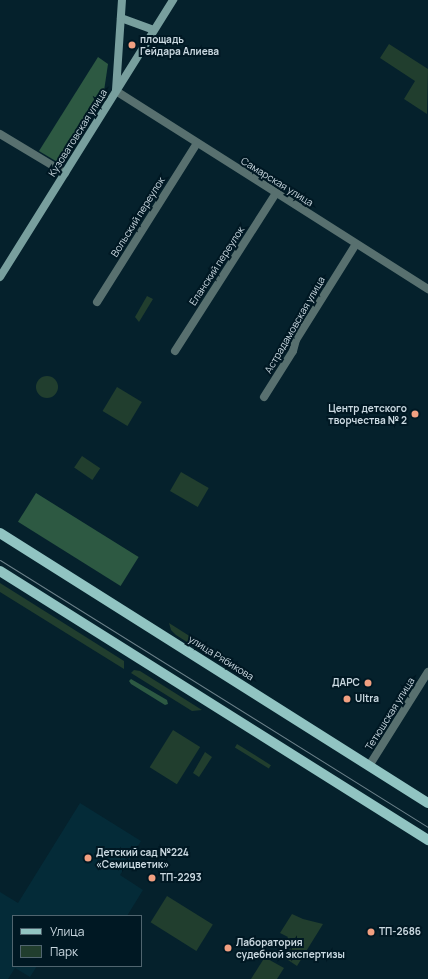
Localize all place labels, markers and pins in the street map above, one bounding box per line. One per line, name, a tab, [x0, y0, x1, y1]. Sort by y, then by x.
place label: площадь Гейдара Алиева	[140, 33, 219, 56]
marker: площадь Гейдара Алиева	[127, 40, 137, 50]
place label: Центр детского творчества № 2	[328, 402, 407, 426]
marker: Центр детского творчества № 2	[410, 409, 420, 419]
place label: ДАРС	[332, 677, 360, 689]
marker: ДАРС	[363, 678, 373, 688]
place label: Ultra	[355, 693, 379, 705]
marker: Ultra	[342, 694, 352, 704]
place label: Детский сад №224 «Семицветик»	[96, 846, 189, 870]
marker: Детский сад №224 «Семицветик»	[83, 853, 93, 863]
place label: ТП-2293	[160, 872, 201, 884]
marker: ТП-2293	[147, 873, 157, 883]
place label: ТП-2686	[379, 926, 421, 938]
marker: ТП-2686	[366, 927, 376, 937]
place label: Лаборатория судебной экспертизы	[236, 936, 345, 960]
marker: Лаборатория судебной экспертизы	[223, 943, 233, 953]

